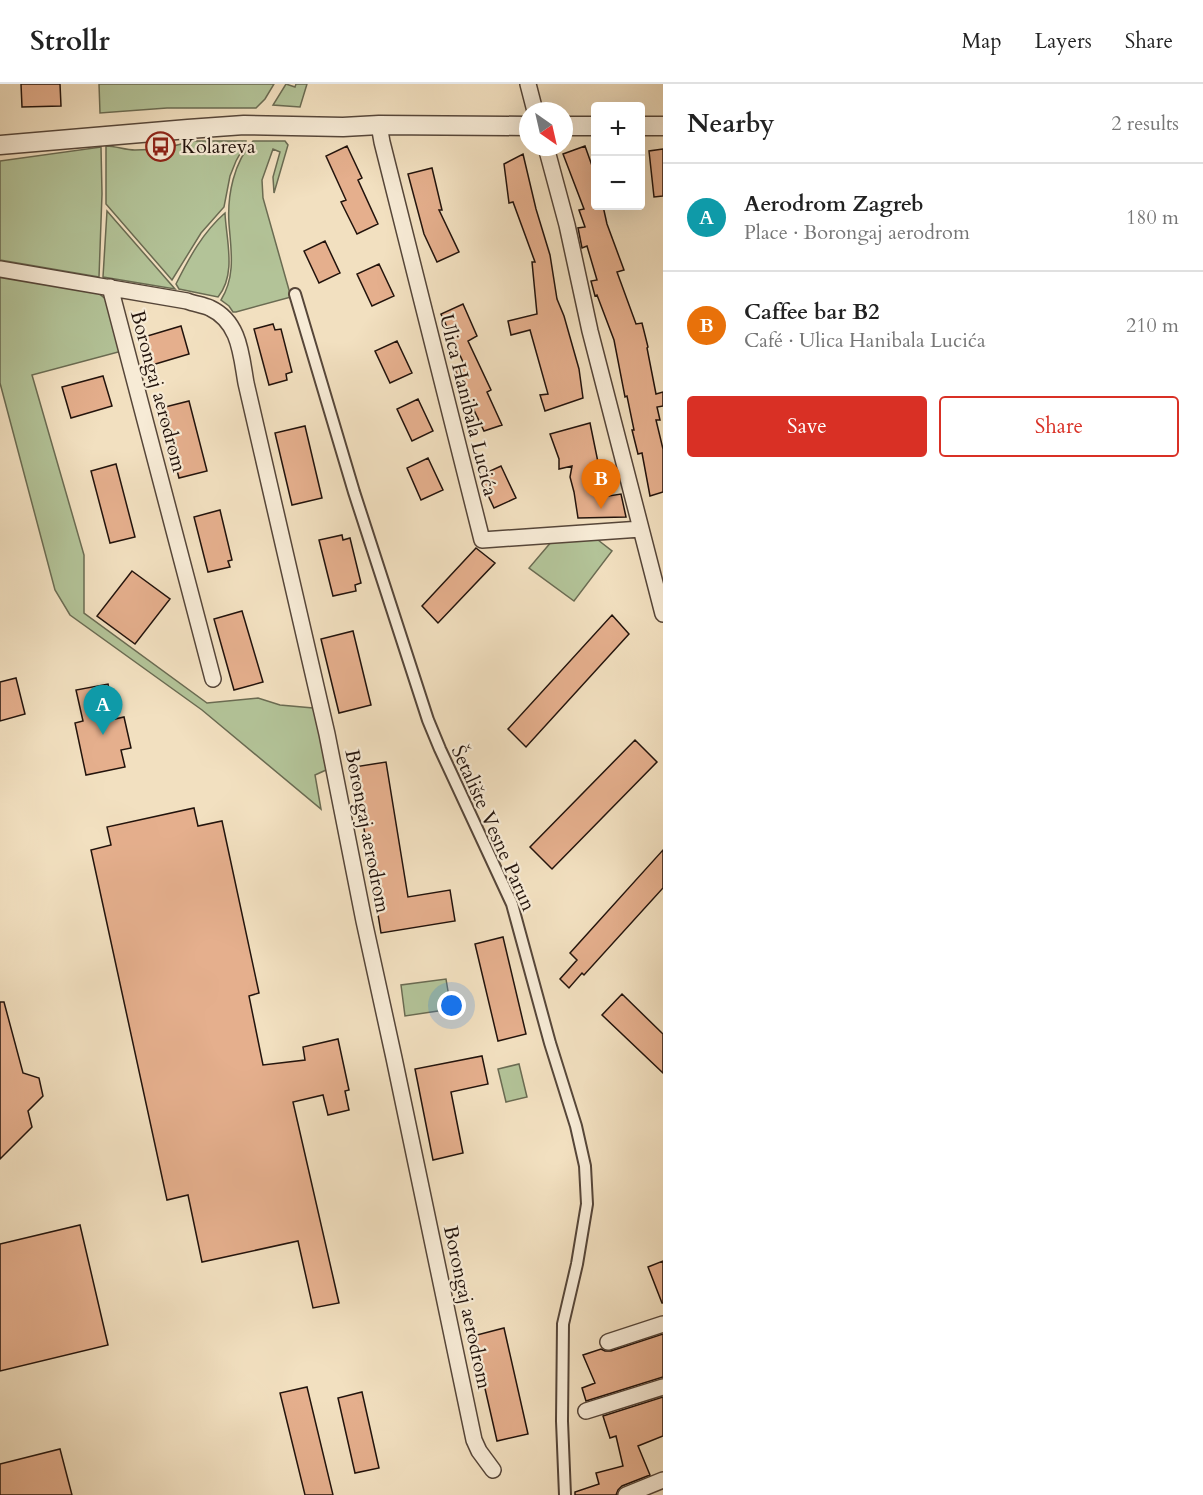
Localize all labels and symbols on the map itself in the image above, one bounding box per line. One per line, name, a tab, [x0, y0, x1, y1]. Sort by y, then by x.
north arrow	[519, 102, 573, 156]
bus stop icon: Kolareva	[144, 130, 176, 162]
place label: Kolareva	[181, 133, 256, 160]
street label: Borongaj aerodrom	[124, 307, 193, 475]
street label: Ulica Hanibala Lucića	[433, 311, 504, 499]
pin: B	[582, 460, 620, 509]
pin: A	[84, 686, 122, 735]
street label: Šetalište Vesne Parun	[445, 741, 542, 916]
street label: Borongaj aerodrom	[338, 747, 397, 915]
your location	[437, 991, 466, 1020]
street label: Borongaj aerodrom	[437, 1223, 498, 1391]

